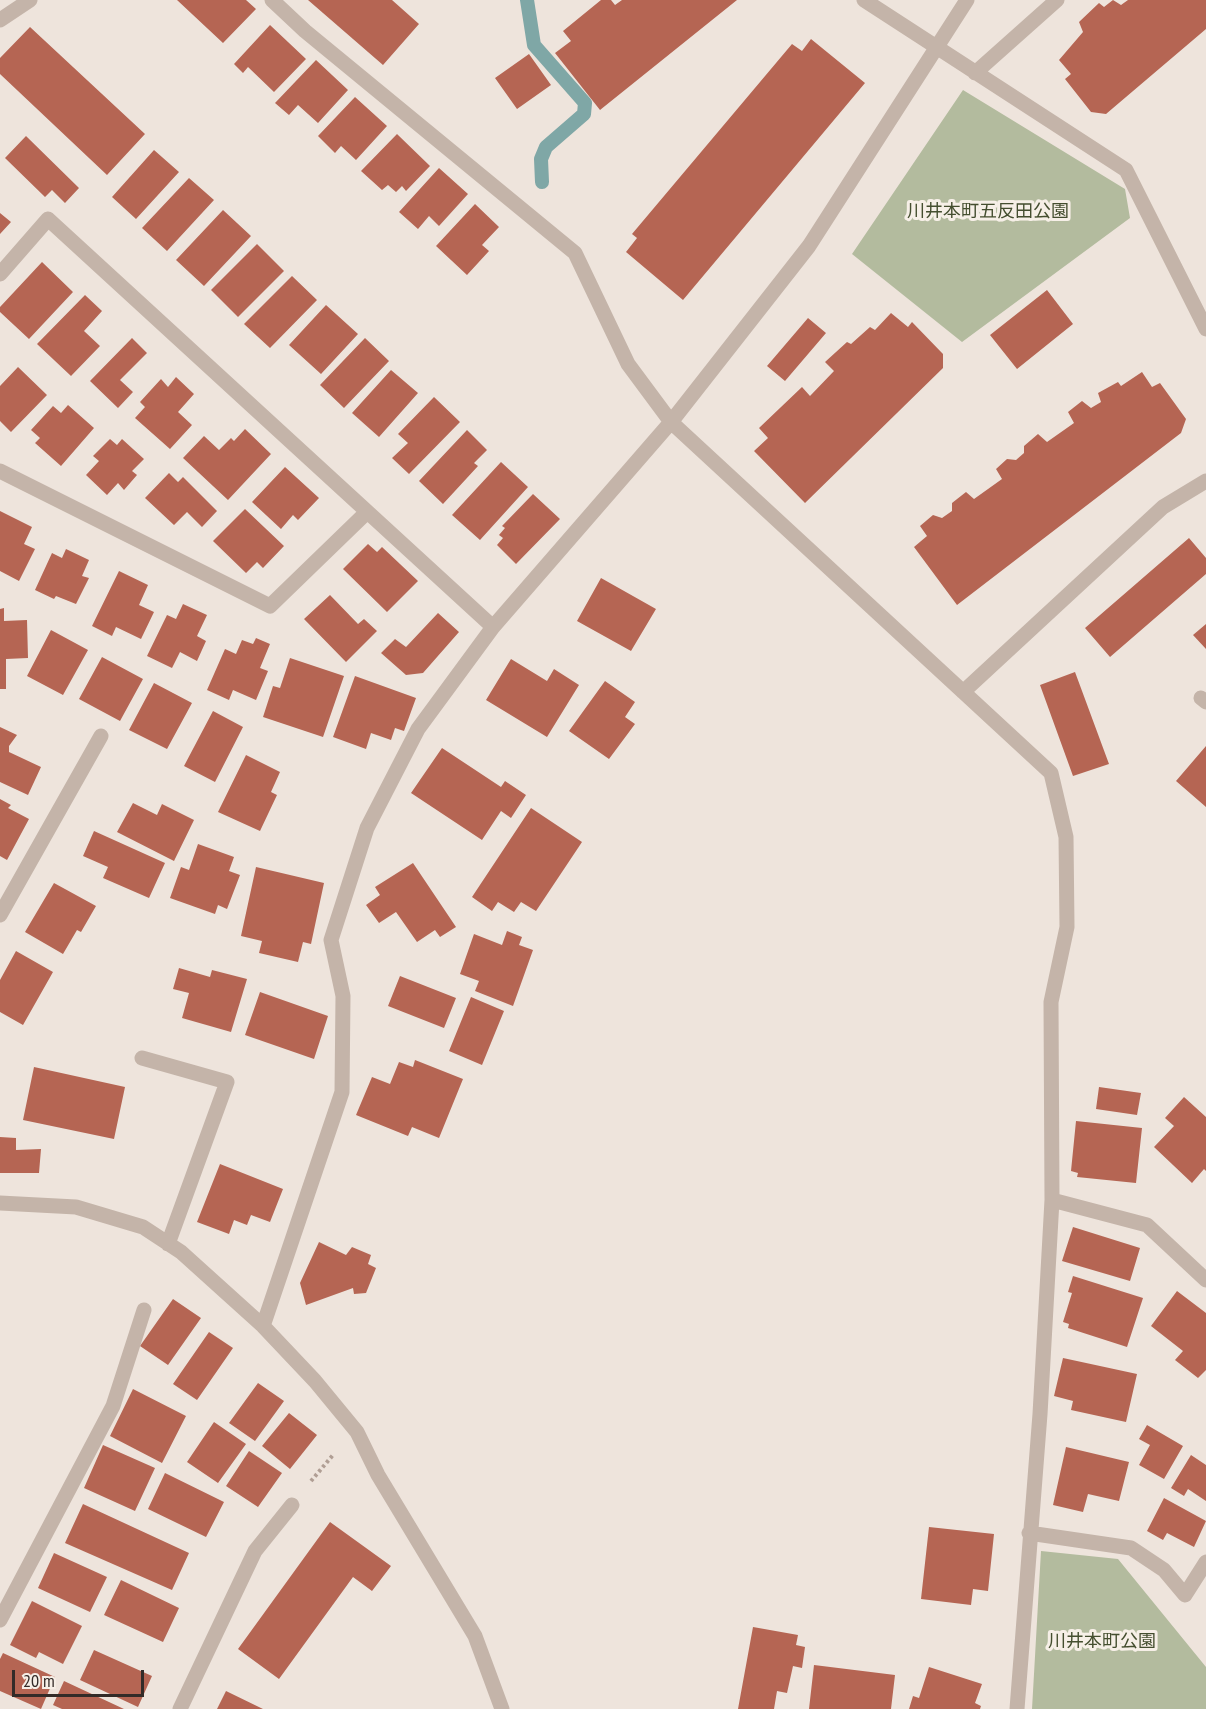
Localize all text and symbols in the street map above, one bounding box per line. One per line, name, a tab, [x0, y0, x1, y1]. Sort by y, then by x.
park label: 川井本町五反田公園	[907, 201, 1069, 223]
park label: 川井本町公園	[1048, 1631, 1156, 1653]
scale bar	[15, 1658, 147, 1696]
text: 20 m	[23, 1669, 55, 1692]

